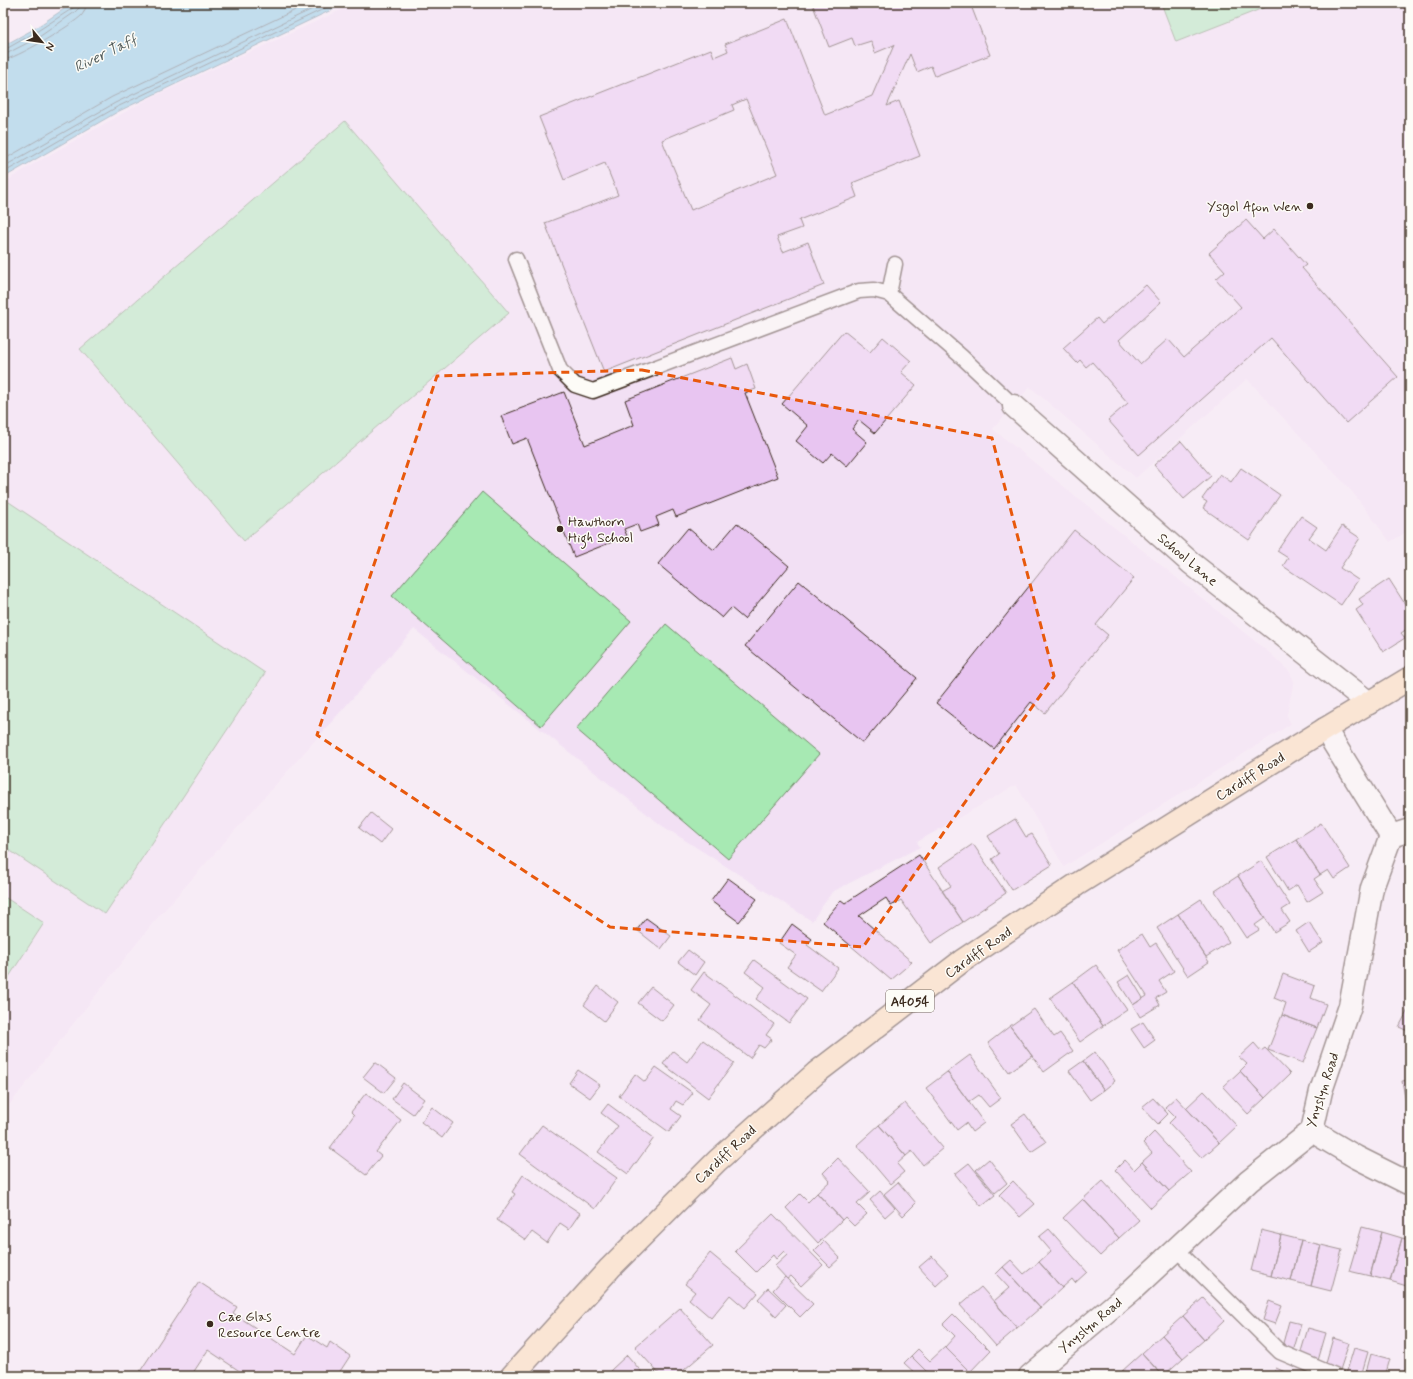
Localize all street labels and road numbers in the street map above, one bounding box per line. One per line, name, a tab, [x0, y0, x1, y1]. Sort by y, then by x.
street label: School Lane	[1153, 529, 1221, 590]
street label: Cardiff Road	[1213, 749, 1288, 805]
street label: Cardiff Road	[941, 923, 1016, 983]
road number: A4054	[886, 990, 934, 1012]
street label: Ynyslyn Road	[1302, 1050, 1344, 1130]
street label: Cardiff Road	[691, 1122, 760, 1188]
street label: Ynyslyn Road	[1055, 1294, 1126, 1358]

